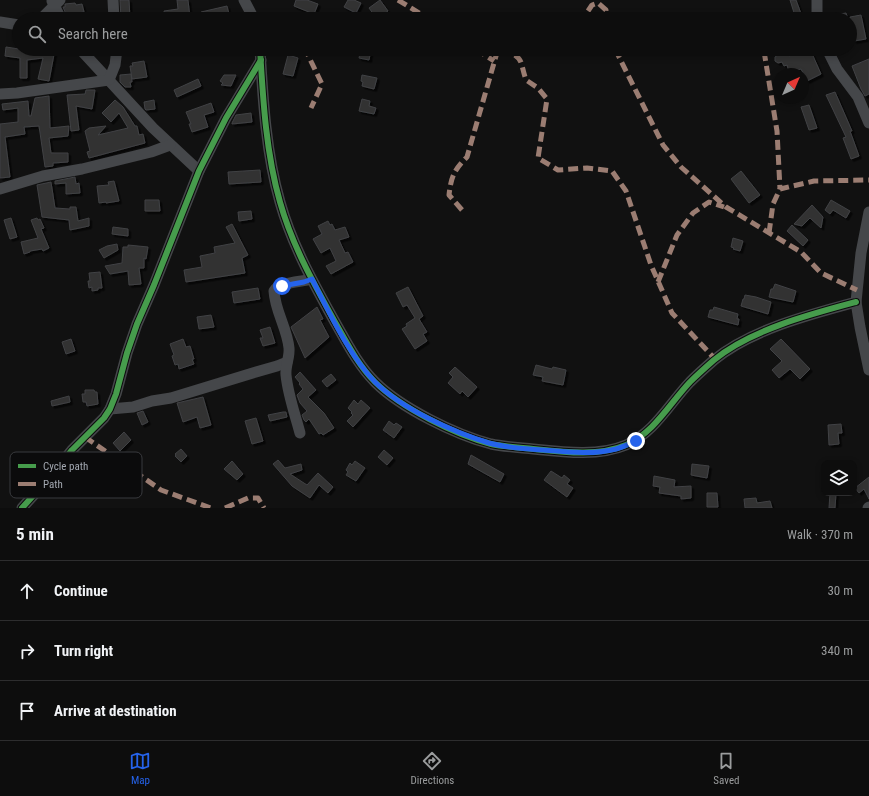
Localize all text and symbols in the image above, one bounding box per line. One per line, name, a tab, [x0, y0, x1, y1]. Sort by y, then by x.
search box	[12, 12, 857, 56]
icon: search	[26, 23, 48, 45]
text: Search here	[58, 25, 128, 43]
north arrow	[773, 68, 809, 104]
route start	[273, 277, 291, 295]
route end	[627, 432, 645, 450]
legend	[10, 452, 142, 498]
text: Cycle path	[43, 460, 88, 473]
map controls	[821, 460, 857, 496]
button: layers	[821, 460, 857, 496]
text: Path	[43, 478, 63, 491]
text: 5 min	[16, 524, 54, 544]
text: Walk · 370 m	[787, 527, 853, 542]
icon: ahead	[16, 580, 38, 602]
text: Continue	[54, 582, 108, 600]
text: 30 m	[827, 583, 853, 598]
icon: right	[16, 640, 38, 662]
text: Turn right	[54, 642, 113, 660]
text: 340 m	[821, 643, 853, 658]
icon: arrive	[16, 700, 38, 722]
text: Arrive at destination	[54, 702, 177, 720]
tab: Map	[129, 750, 151, 787]
tab: Directions	[410, 750, 454, 787]
tab: Saved	[713, 750, 740, 787]

